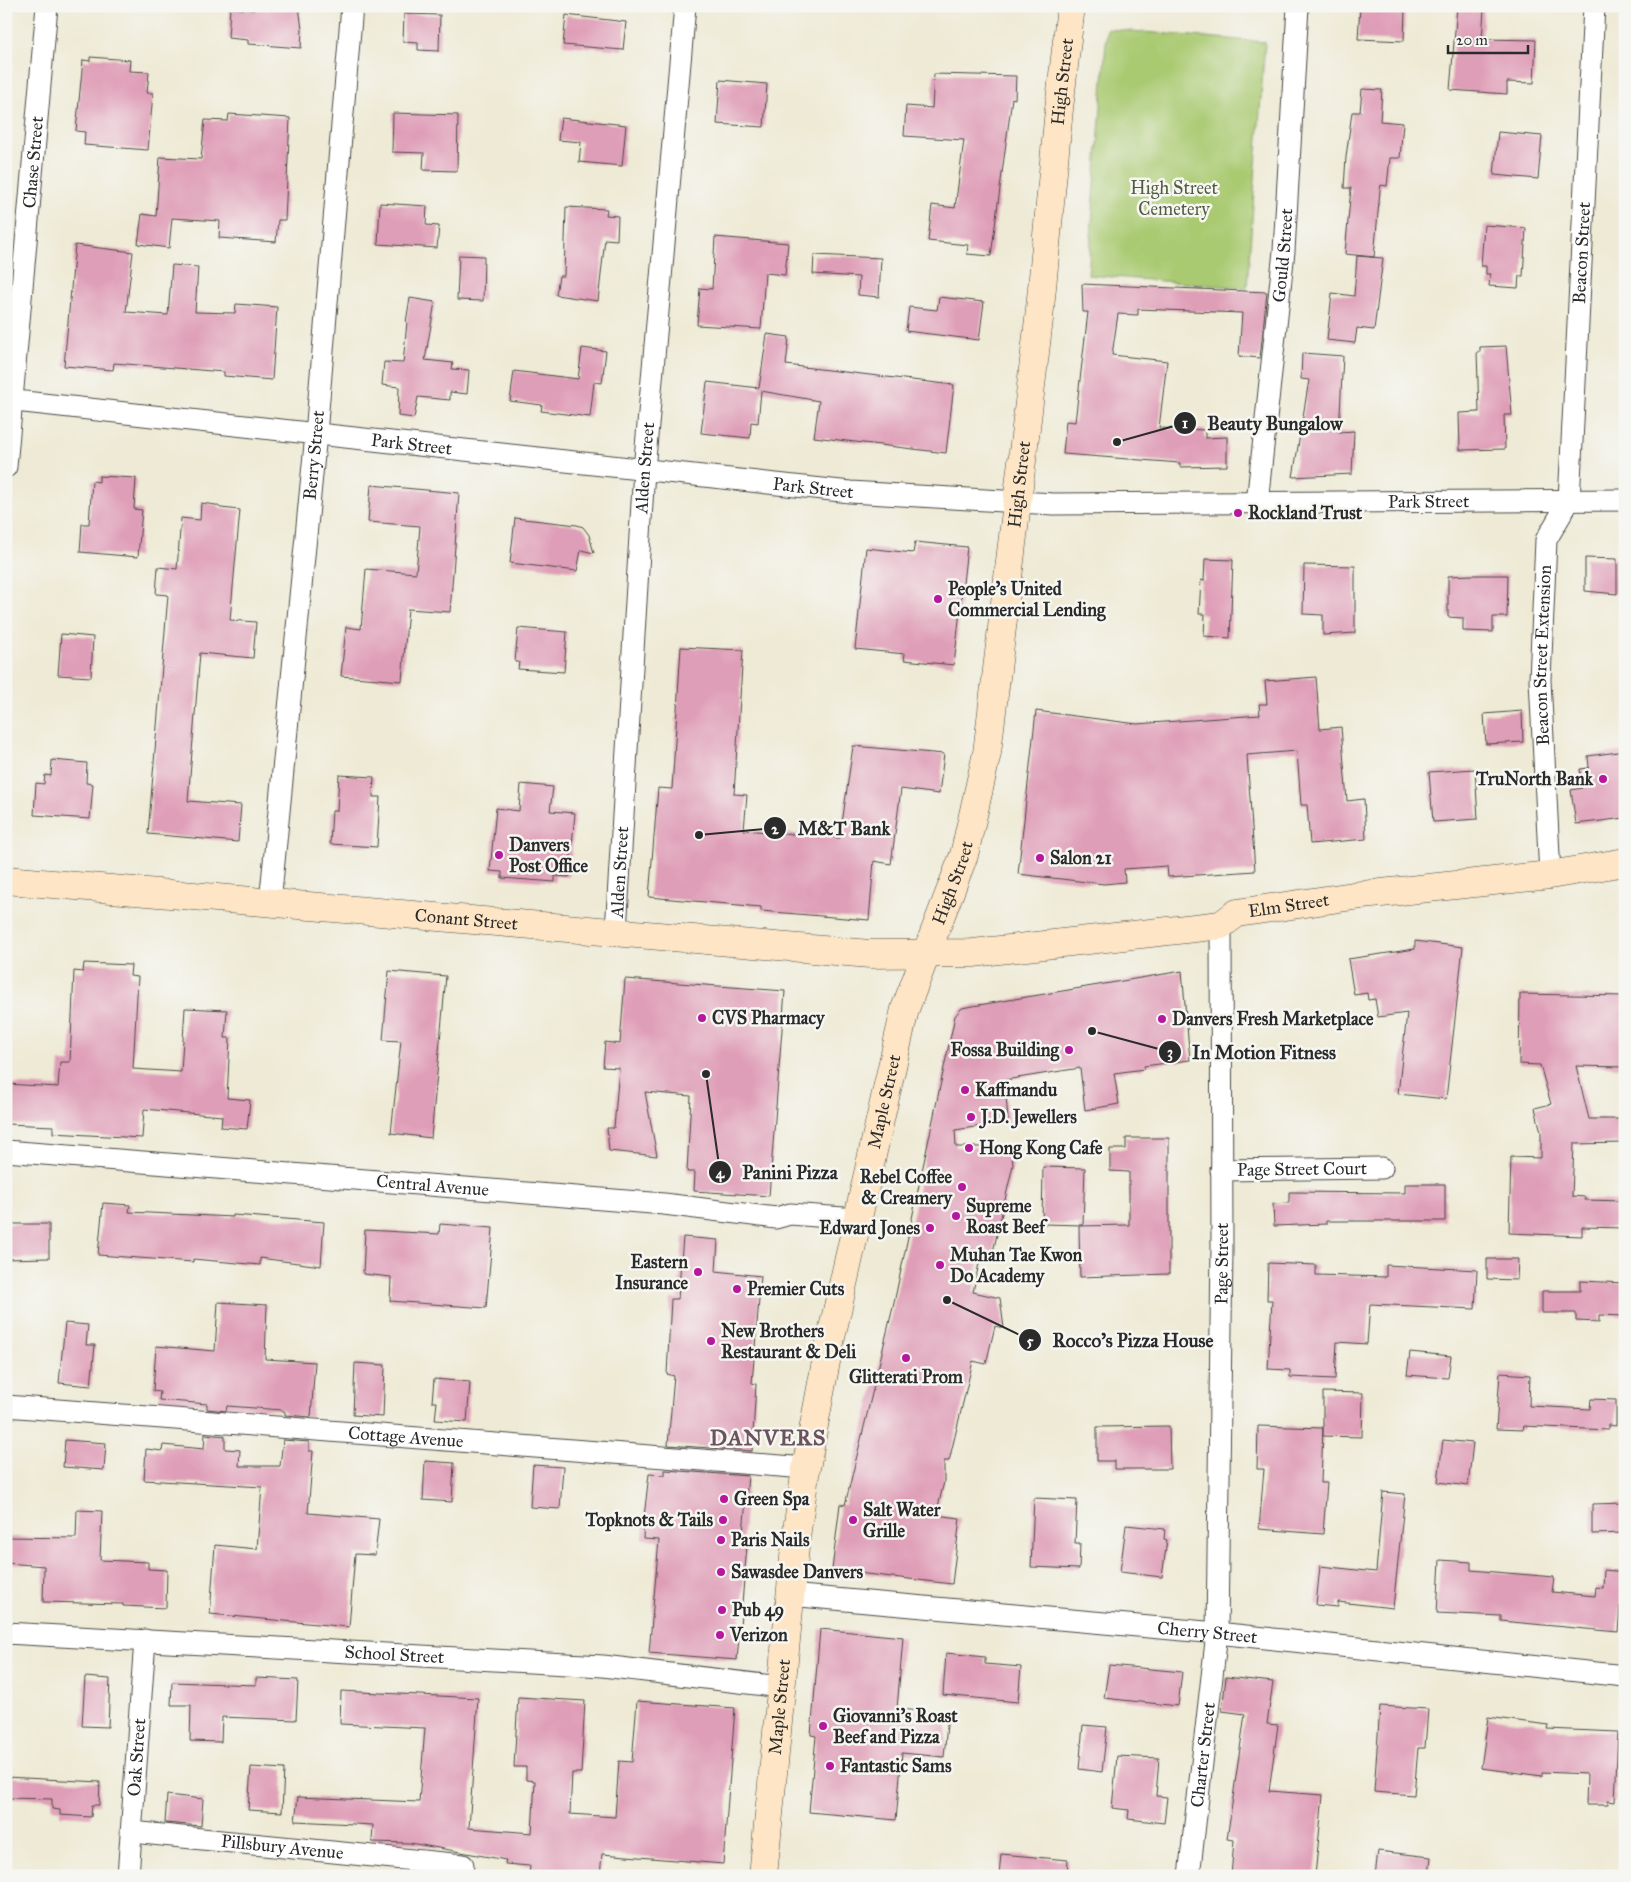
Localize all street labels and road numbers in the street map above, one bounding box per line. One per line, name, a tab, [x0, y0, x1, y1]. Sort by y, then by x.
street label: High Street	[1047, 36, 1078, 126]
street label: Chase Street	[18, 114, 48, 209]
street label: Beacon Street	[1568, 201, 1595, 305]
street label: Gould Street	[1268, 207, 1297, 304]
street label: Berry Street	[299, 409, 329, 501]
street label: Alden Street	[630, 421, 659, 515]
street label: Park Street	[370, 429, 454, 460]
street label: High Street	[1003, 439, 1035, 529]
street label: Park Street	[772, 473, 855, 503]
street label: Park Street	[1388, 490, 1470, 513]
street label: Beacon Street Extension	[1529, 564, 1556, 746]
street label: Alden Street	[606, 825, 633, 920]
street label: High Street	[927, 838, 978, 928]
street label: Elm Street	[1247, 889, 1331, 922]
street label: Conant Street	[414, 904, 519, 935]
street label: Maple Street	[863, 1052, 906, 1151]
street label: Page Street Court	[1237, 1157, 1368, 1182]
street label: Central Avenue	[375, 1170, 490, 1201]
street label: Page Street	[1210, 1222, 1234, 1305]
street label: Cottage Avenue	[347, 1422, 464, 1452]
street label: Cherry Street	[1156, 1617, 1259, 1648]
street label: School Street	[344, 1641, 445, 1668]
street label: Maple Street	[764, 1657, 795, 1756]
street label: Charter Street	[1186, 1700, 1220, 1809]
street label: Oak Street	[123, 1717, 150, 1797]
street label: Pillsbury Avenue	[220, 1830, 345, 1864]

